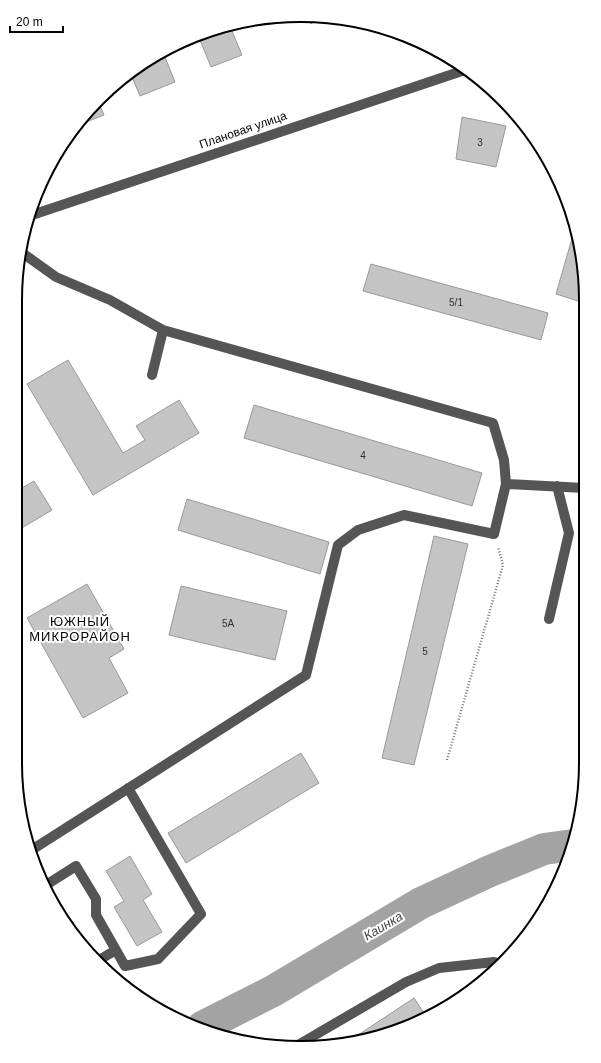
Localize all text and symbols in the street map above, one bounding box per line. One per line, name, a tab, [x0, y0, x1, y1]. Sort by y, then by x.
scale bar	[10, 8, 63, 34]
text: 20 m	[16, 15, 43, 29]
street label: Плановая улица	[198, 108, 289, 151]
house number: 3	[477, 137, 483, 148]
house number: 5/1	[449, 297, 463, 308]
house number: 4	[360, 450, 366, 461]
district label: ЮЖНЫЙ МИКРОРАЙОН	[29, 614, 131, 644]
house number: 5А	[222, 618, 234, 629]
house number: 5	[422, 646, 428, 657]
water label: Каинка	[361, 909, 405, 943]

